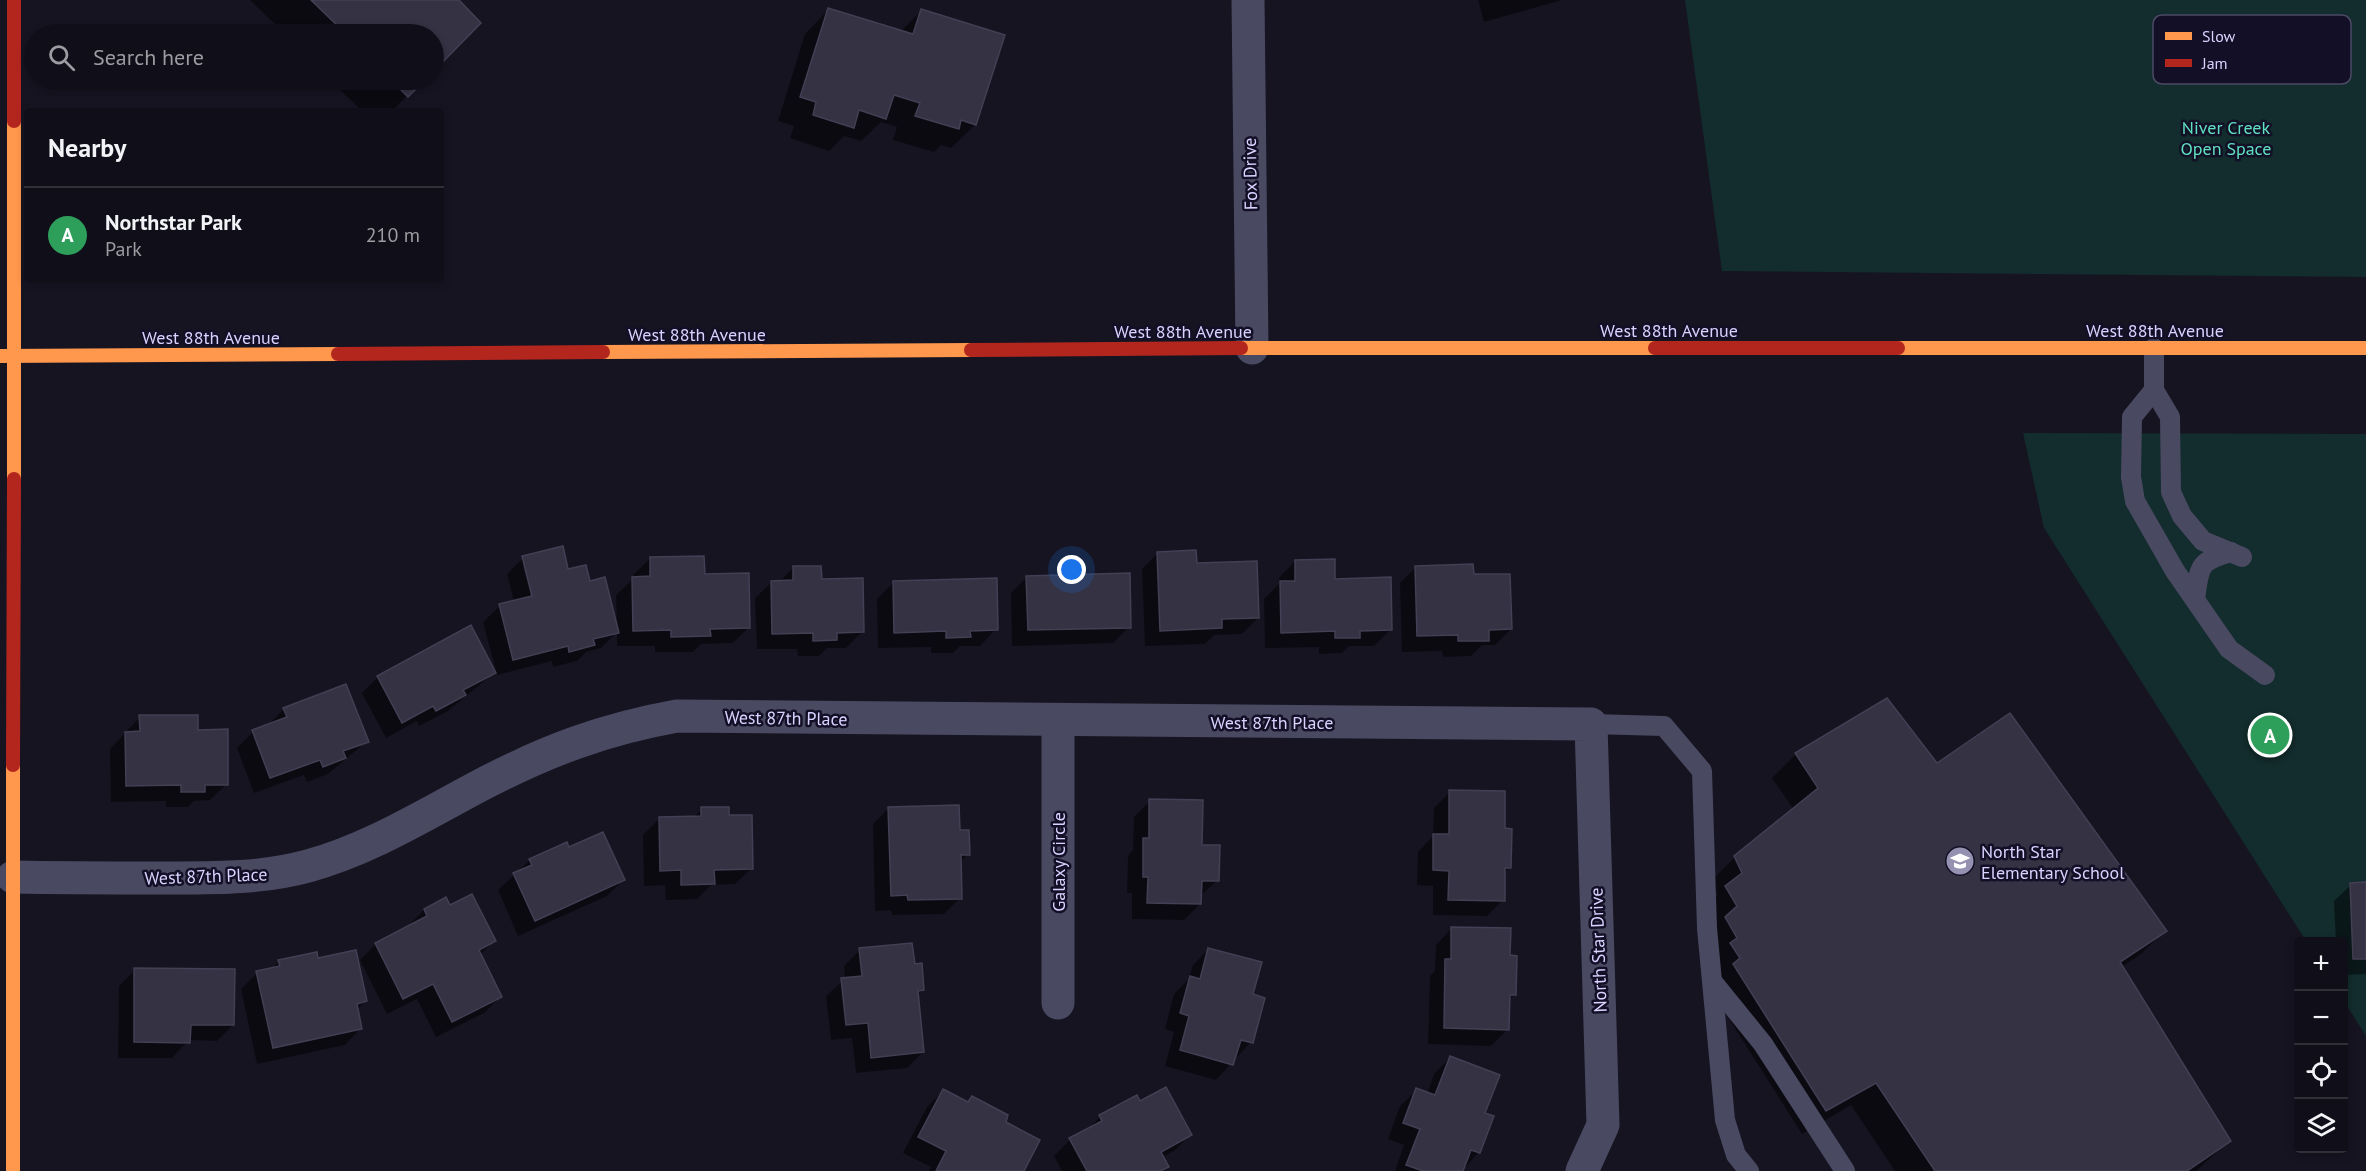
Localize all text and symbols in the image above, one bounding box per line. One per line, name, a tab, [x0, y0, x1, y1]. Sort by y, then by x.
legend	[2153, 15, 2351, 84]
search box	[24, 24, 444, 90]
text: Slow	[2202, 26, 2236, 46]
icon: search	[45, 41, 78, 74]
text: Search here	[93, 43, 204, 71]
text: Jam	[2201, 53, 2228, 73]
park label: Niver Creek Open Space	[2181, 116, 2271, 160]
text: Nearby	[48, 131, 126, 164]
street label: Fox Drive	[1238, 138, 1262, 210]
text: Northstar Park	[105, 208, 242, 236]
text: A	[61, 222, 74, 248]
text: 210 m	[366, 222, 420, 248]
text: Park	[105, 236, 142, 262]
street label: West 88th Avenue	[1600, 319, 1738, 342]
street label: West 88th Avenue	[2086, 319, 2224, 342]
street label: West 88th Avenue	[1114, 320, 1252, 343]
street label: West 88th Avenue	[628, 323, 766, 346]
street label: West 88th Avenue	[142, 326, 280, 349]
your location	[1057, 555, 1086, 584]
street label: West 87th Place	[724, 705, 848, 731]
street label: West 87th Place	[1211, 711, 1333, 734]
pin: A	[2250, 712, 2290, 758]
street label: Galaxy Circle	[1047, 812, 1070, 912]
place label: North Star Elementary School	[1981, 840, 2125, 884]
school or university icon: North Star Elementary School	[1944, 845, 1976, 877]
street label: West 87th Place	[144, 862, 268, 890]
street label: North Star Drive	[1584, 887, 1612, 1013]
map controls	[2294, 937, 2348, 1153]
button: +	[2294, 937, 2348, 991]
button: −	[2294, 991, 2348, 1045]
button: locate	[2294, 1045, 2348, 1099]
button: layers	[2294, 1099, 2348, 1153]

